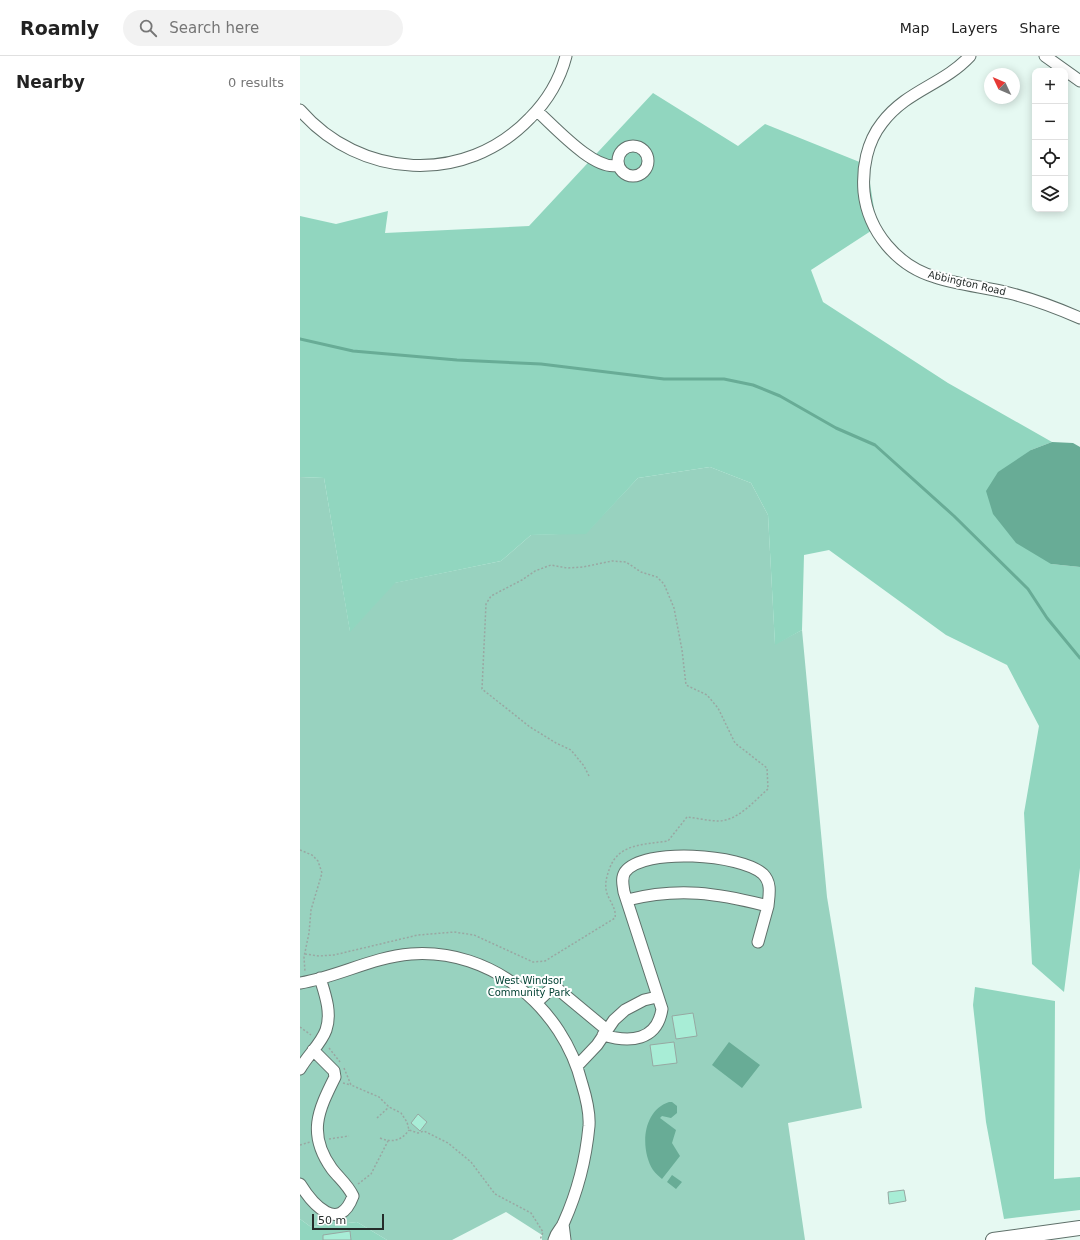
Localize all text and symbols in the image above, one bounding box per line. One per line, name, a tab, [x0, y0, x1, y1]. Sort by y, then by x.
search box	[123, 10, 403, 46]
text: Roamly	[20, 17, 99, 39]
icon: search	[137, 17, 159, 39]
text: Search here	[169, 19, 259, 37]
text: Map	[900, 20, 929, 36]
text: Layers	[951, 20, 998, 36]
text: Share	[1020, 20, 1060, 36]
north arrow	[984, 68, 1020, 104]
map controls	[1032, 68, 1068, 212]
button: +	[1032, 68, 1068, 104]
text: Nearby	[16, 72, 85, 92]
text: 0 results	[228, 75, 284, 90]
button: −	[1032, 104, 1068, 140]
button: locate	[1032, 140, 1068, 176]
button: layers	[1032, 176, 1068, 212]
street label: Abbington Road	[927, 269, 1007, 297]
park label: West Windsor Community Park	[488, 975, 571, 998]
scale bar	[312, 1212, 384, 1231]
text: 50 m	[318, 1214, 346, 1227]

